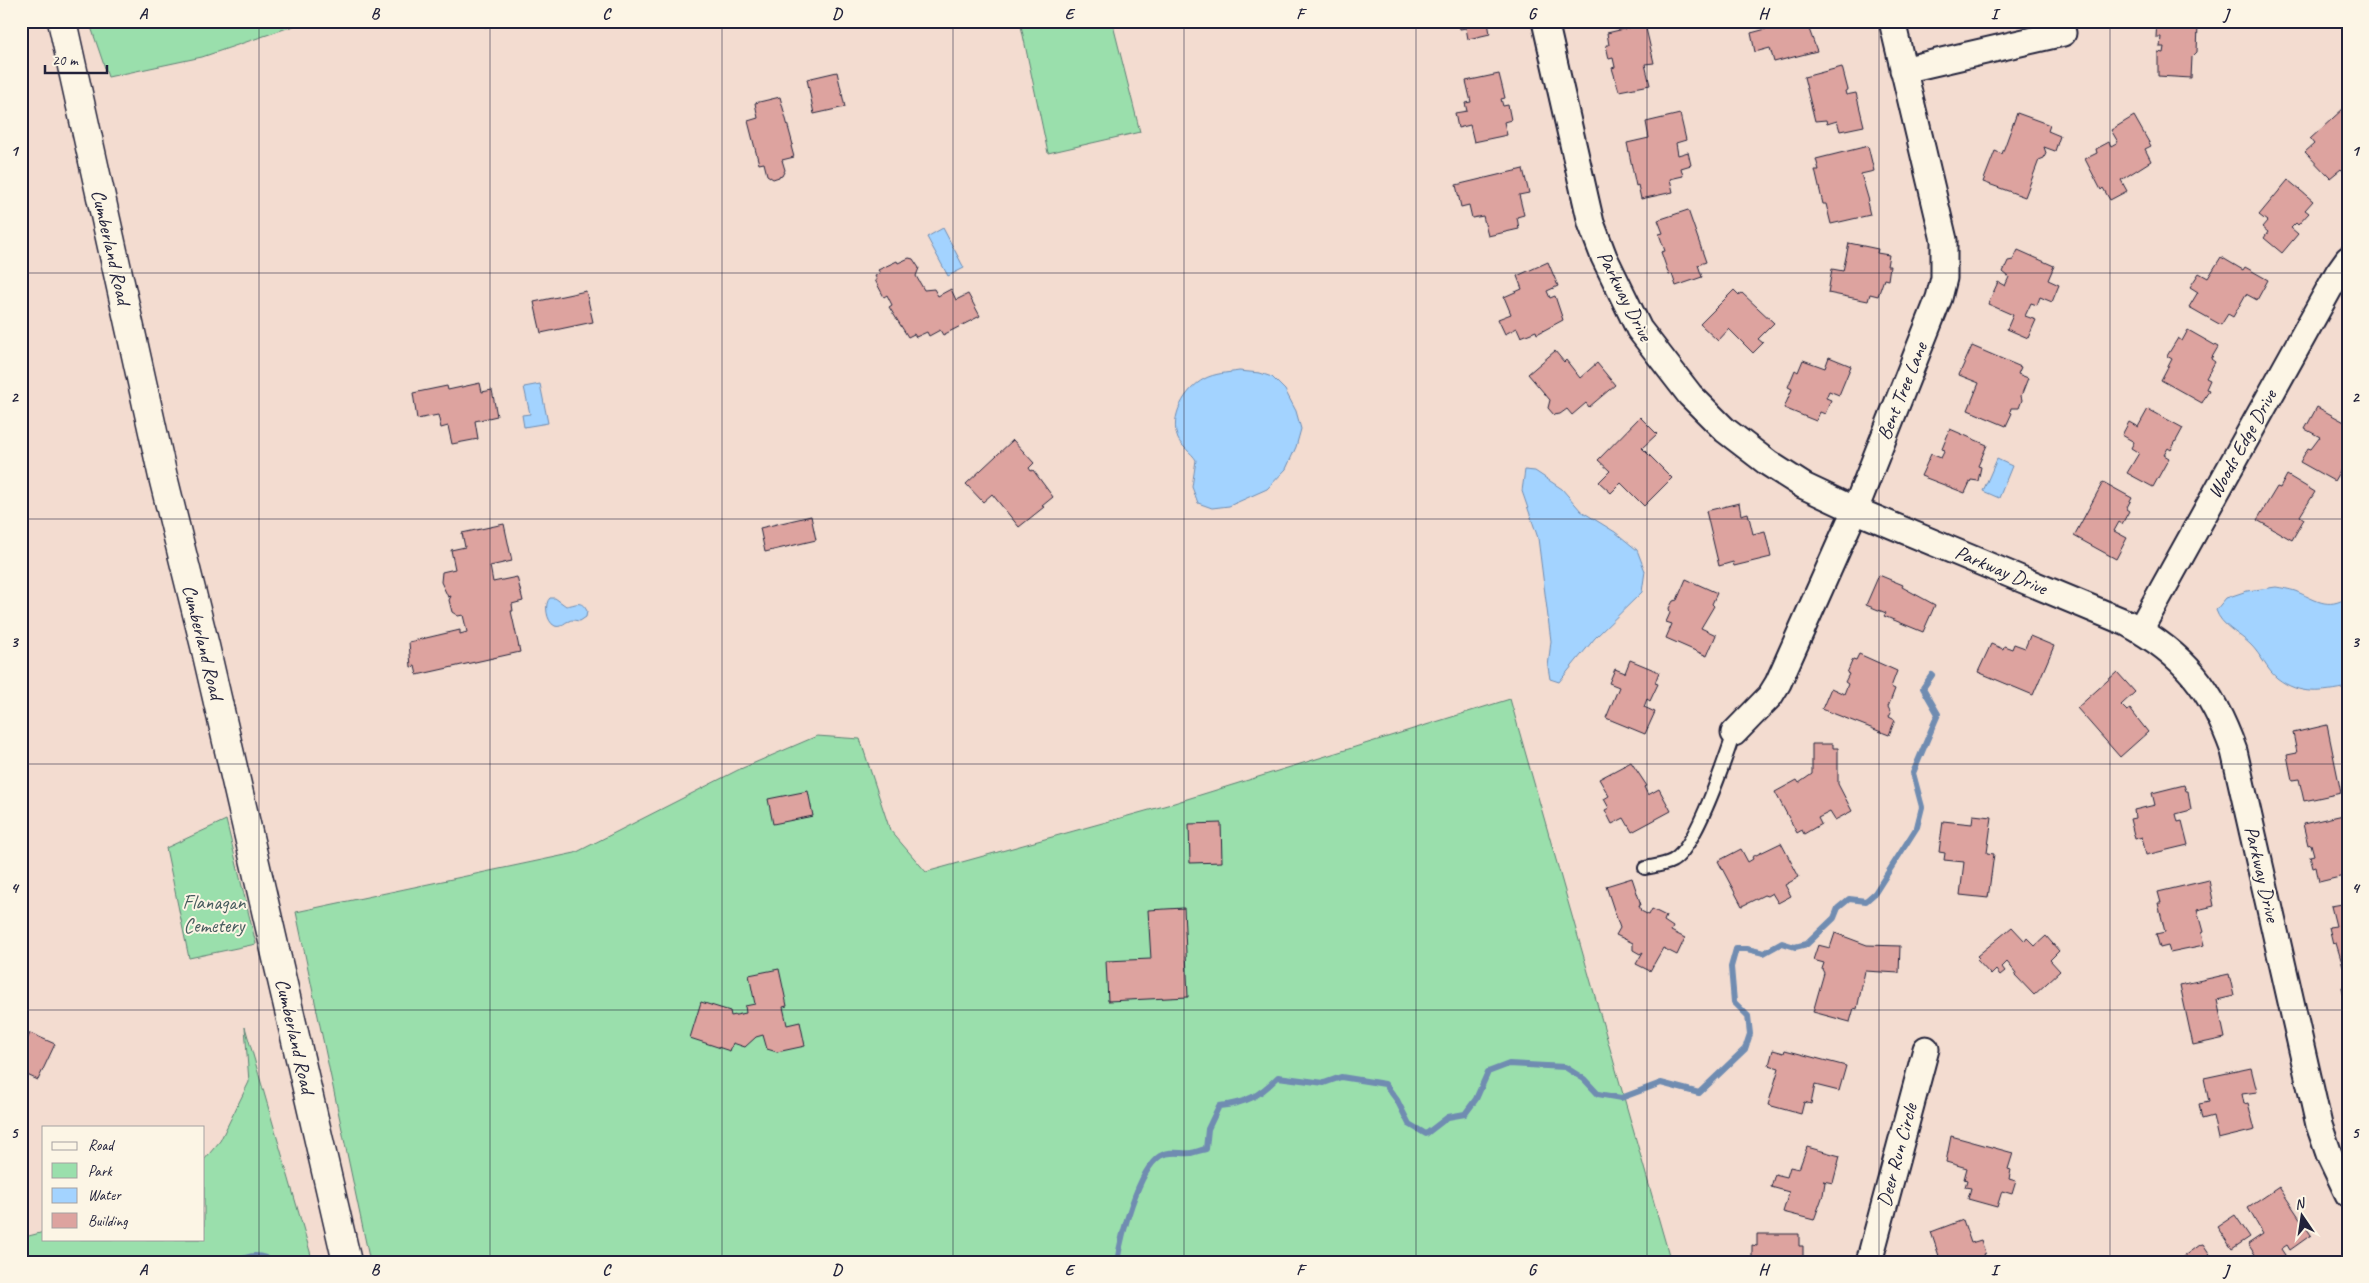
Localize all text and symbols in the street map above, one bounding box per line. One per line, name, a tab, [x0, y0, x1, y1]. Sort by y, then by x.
text: A	[139, 4, 149, 24]
text: B	[371, 4, 381, 24]
text: C	[602, 4, 612, 24]
text: D	[832, 4, 843, 24]
text: E	[1065, 4, 1076, 24]
text: F	[1296, 4, 1307, 24]
text: G	[1528, 4, 1538, 24]
text: H	[1758, 4, 1770, 24]
text: I	[1991, 4, 2001, 24]
text: J	[2222, 4, 2231, 24]
scale bar	[45, 42, 108, 74]
text: 20 m	[52, 51, 79, 70]
text: 1	[10, 141, 19, 161]
text: 1	[2351, 141, 2360, 161]
street label: Cumberland Road	[86, 187, 137, 310]
street label: Parkway Drive	[1592, 247, 1659, 346]
street label: Bent Tree Lane	[1871, 337, 1933, 443]
street label: Woods Edge Drive	[2202, 384, 2283, 503]
text: 2	[10, 387, 19, 407]
text: 2	[2351, 387, 2360, 407]
street label: Parkway Drive	[1951, 539, 2052, 601]
street label: Cumberland Road	[177, 582, 230, 705]
text: 3	[10, 632, 19, 652]
text: 3	[2351, 632, 2360, 652]
street label: Parkway Drive	[2239, 824, 2285, 926]
text: 4	[10, 878, 19, 898]
text: 4	[2351, 878, 2360, 898]
park label: Flanagan Cemetery	[183, 890, 247, 938]
street label: Cumberland Road	[270, 976, 321, 1099]
street label: Deer Run Circle	[1871, 1099, 1923, 1209]
text: 5	[11, 1123, 20, 1143]
text: 5	[2352, 1123, 2361, 1143]
legend	[42, 1126, 205, 1240]
text: Road	[88, 1136, 115, 1155]
text: Park	[88, 1162, 113, 1181]
text: Water	[88, 1186, 122, 1205]
north arrow	[2276, 1190, 2326, 1240]
text: N	[2293, 1194, 2308, 1213]
text: Building	[88, 1212, 128, 1231]
text: A	[139, 1260, 149, 1280]
text: B	[371, 1260, 381, 1280]
text: C	[602, 1260, 612, 1280]
text: D	[832, 1260, 843, 1280]
text: E	[1065, 1260, 1076, 1280]
text: F	[1296, 1260, 1307, 1280]
text: G	[1528, 1260, 1538, 1280]
text: H	[1758, 1260, 1770, 1280]
text: I	[1991, 1260, 2001, 1280]
text: J	[2222, 1260, 2231, 1280]

